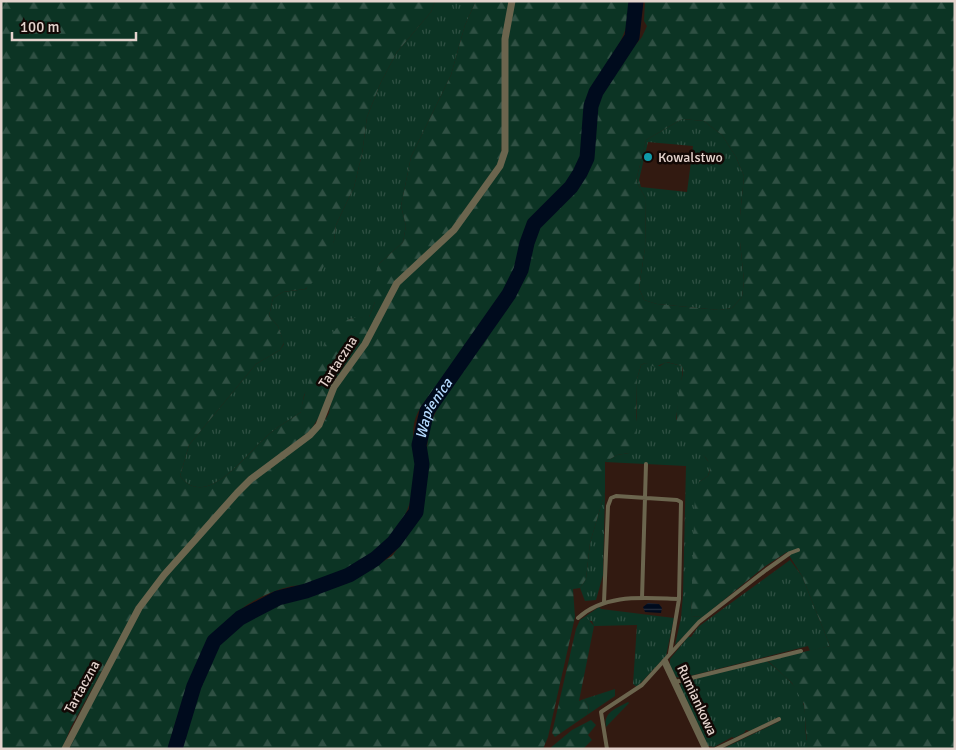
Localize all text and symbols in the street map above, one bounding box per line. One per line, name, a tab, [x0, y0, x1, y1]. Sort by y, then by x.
scale bar	[12, 10, 136, 42]
text: 100 m	[20, 18, 60, 36]
place label: Kowalstwo	[658, 149, 723, 166]
marker: Kowalstwo	[642, 151, 654, 163]
street label: Tartaczna	[315, 333, 361, 391]
water label: Wapienica	[412, 374, 456, 441]
street label: Tartaczna	[61, 658, 103, 716]
street label: Rumiankowa	[673, 662, 721, 738]

